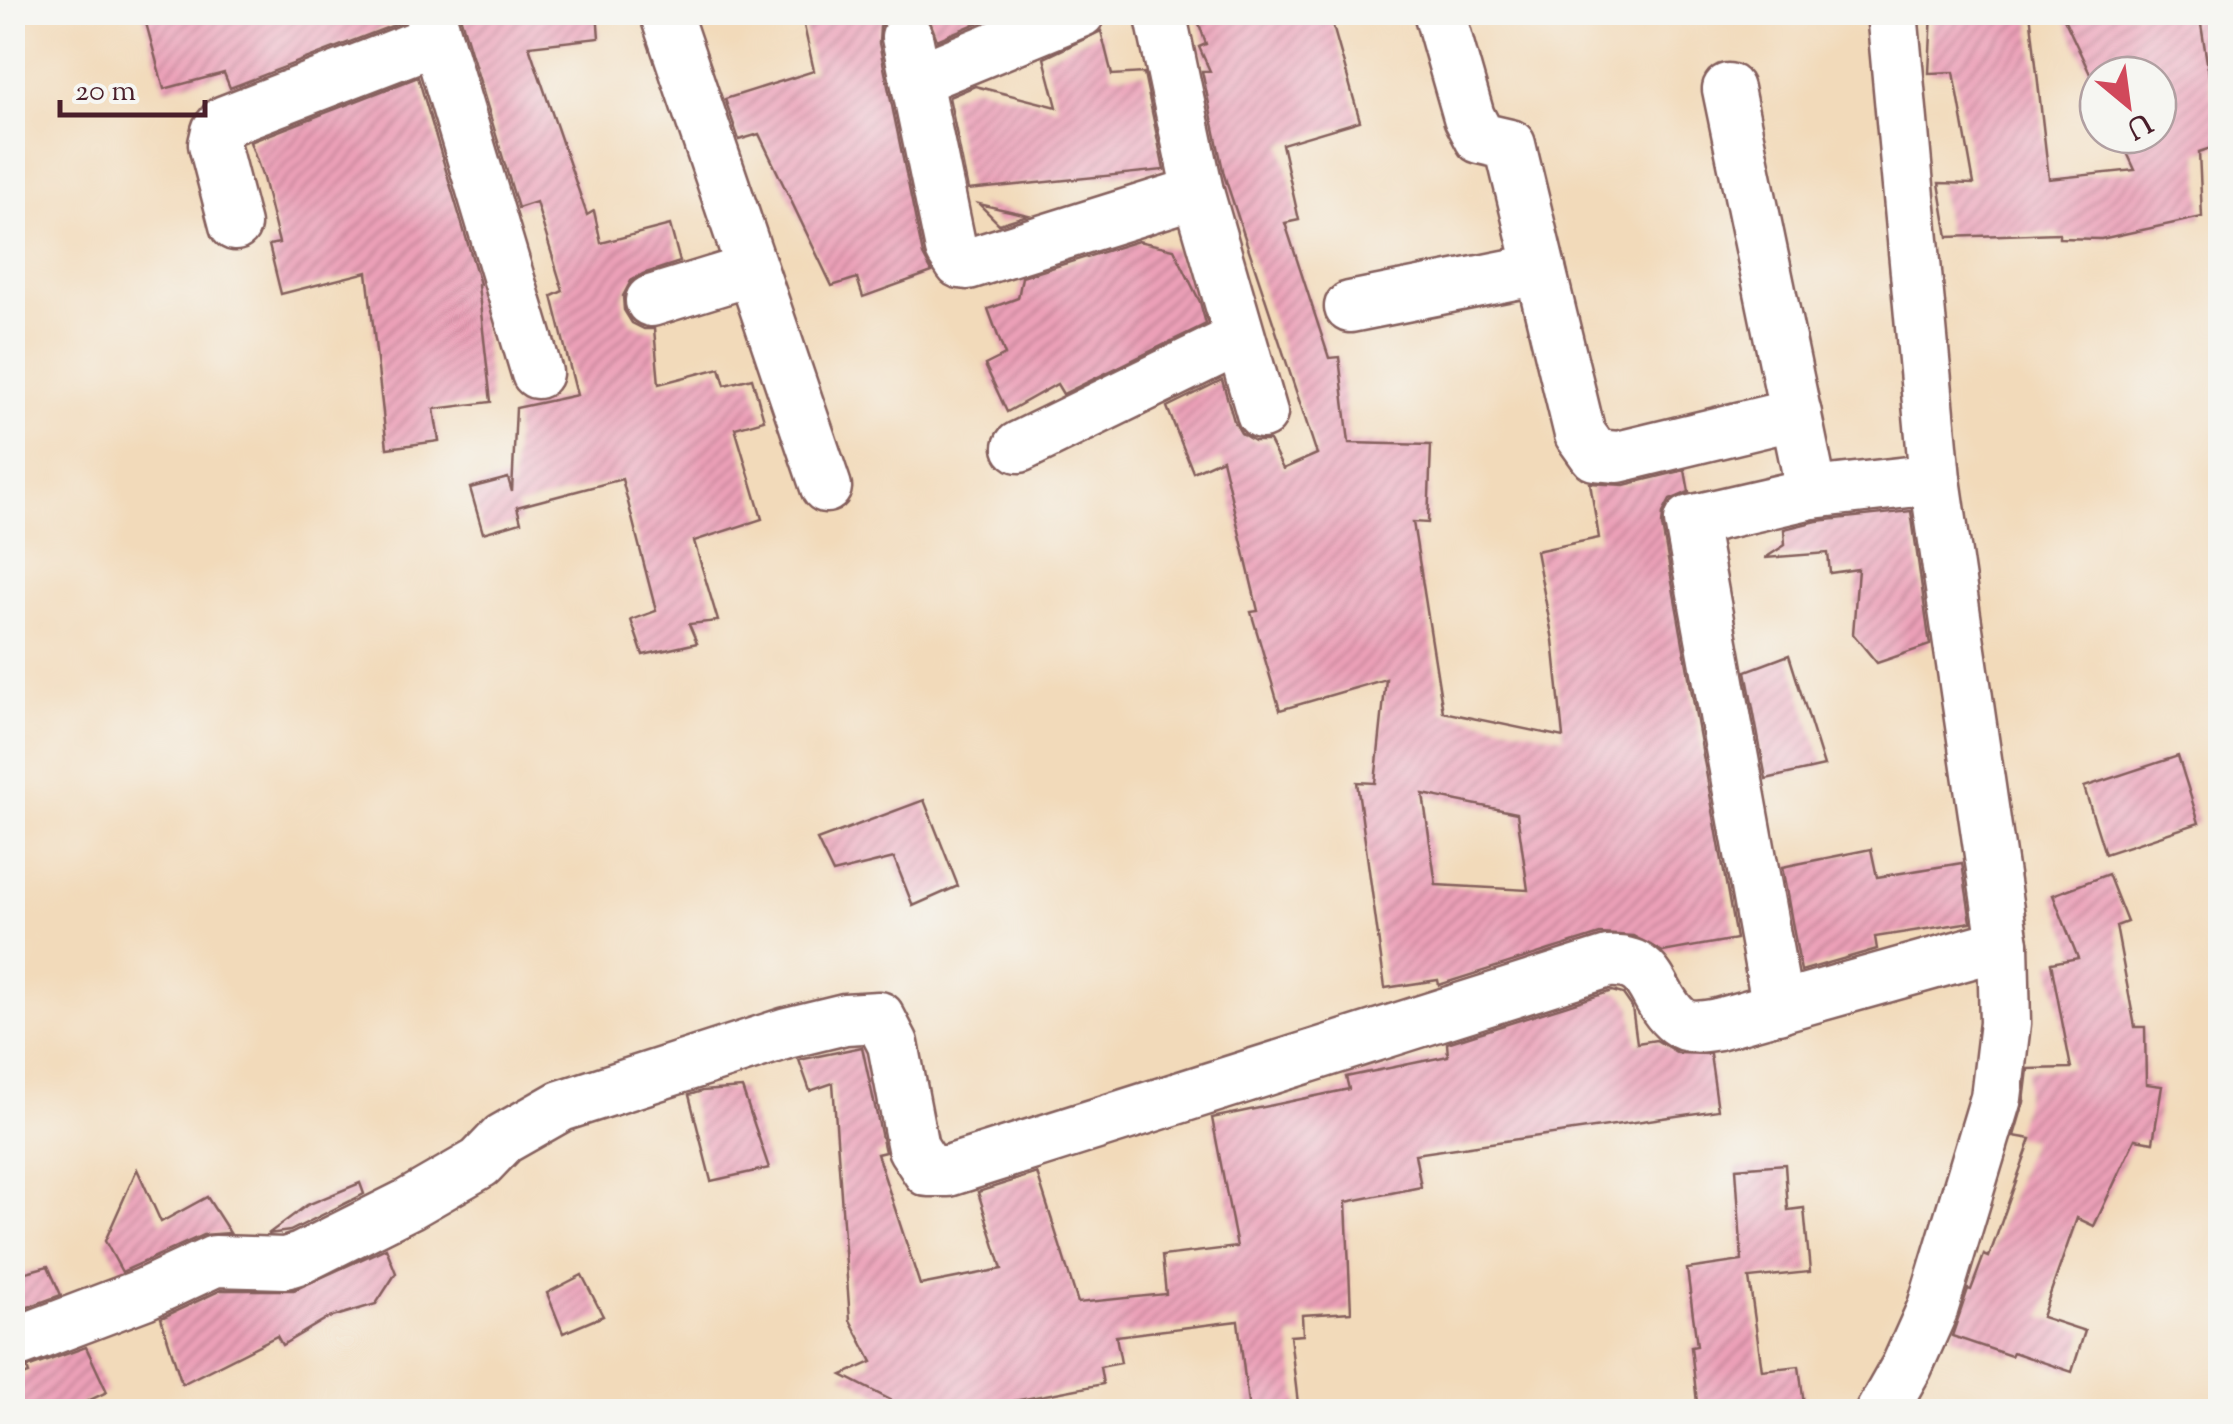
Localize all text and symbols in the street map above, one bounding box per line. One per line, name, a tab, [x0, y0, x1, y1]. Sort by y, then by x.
scale bar	[60, 55, 205, 117]
north arrow	[2078, 55, 2178, 155]
text: 20 m	[75, 71, 136, 114]
text: U	[2119, 101, 2158, 147]

